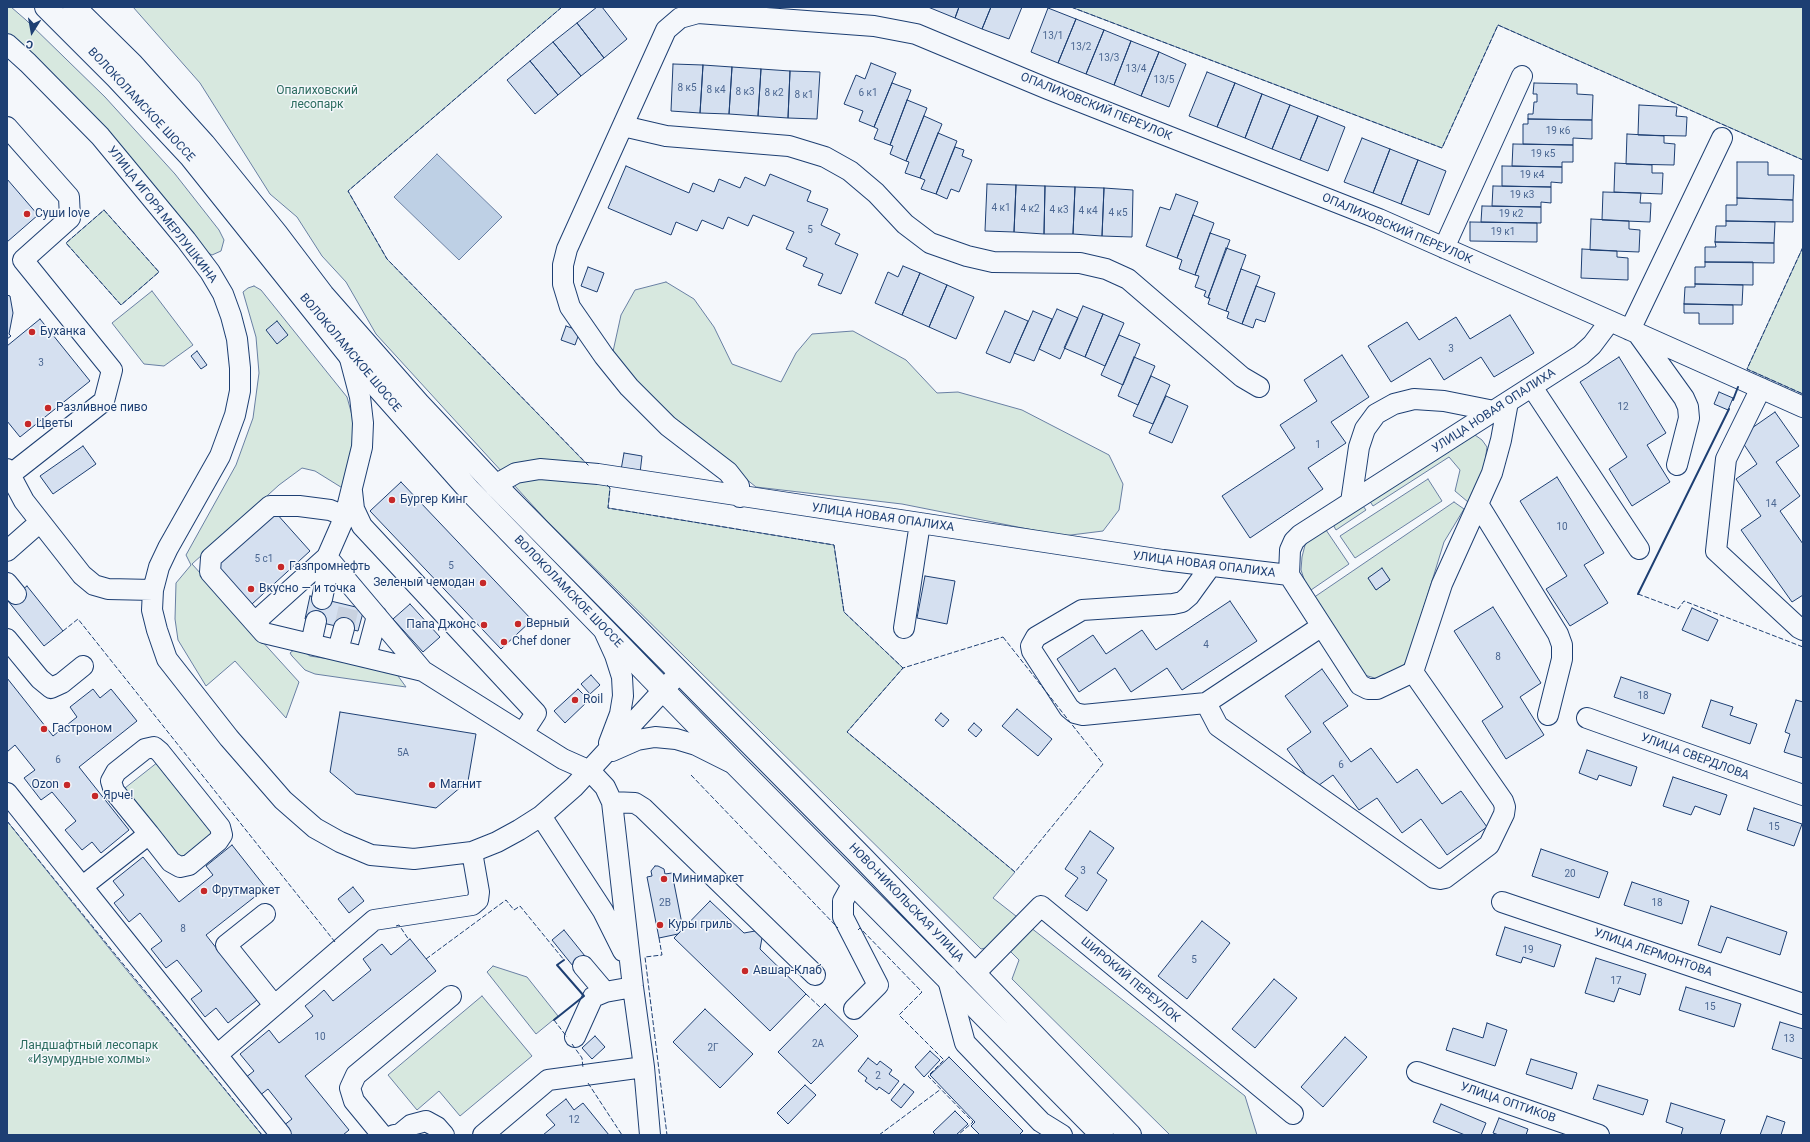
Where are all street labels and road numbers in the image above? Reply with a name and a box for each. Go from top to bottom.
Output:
street label: ВОЛОКОЛАМСКОЕ ШОССЕ [85,45,197,165]
street label: ОПАЛИХОВСКИЙ ПЕРЕУЛОК [1018,70,1174,144]
street label: УЛИЦА ИГОРЯ МЕРЛУШКИНА [104,144,220,286]
street label: ОПАЛИХОВСКИЙ ПЕРЕУЛОК [1320,191,1474,267]
street label: ВОЛОКОЛАМСКОЕ ШОССЕ [296,291,404,415]
street label: УЛИЦА НОВАЯ ОПАЛИХА [1430,366,1558,456]
street label: УЛИЦА НОВАЯ ОПАЛИХА [811,501,955,535]
street label: ВОЛОКОЛАМСКОЕ ШОССЕ [511,533,625,651]
street label: УЛИЦА НОВАЯ ОПАЛИХА [1132,549,1276,581]
street label: УЛИЦА СВЕРДЛОВА [1639,731,1751,783]
street label: НОВО-НИКОЛЬСКАЯ УЛИЦА [845,841,967,965]
street label: УЛИЦА ЛЕРМОНТОВА [1592,926,1714,980]
street label: ШИРОКИЙ ПЕРЕУЛОК [1078,934,1182,1026]
street label: УЛИЦА ОПТИКОВ [1458,1080,1558,1126]

